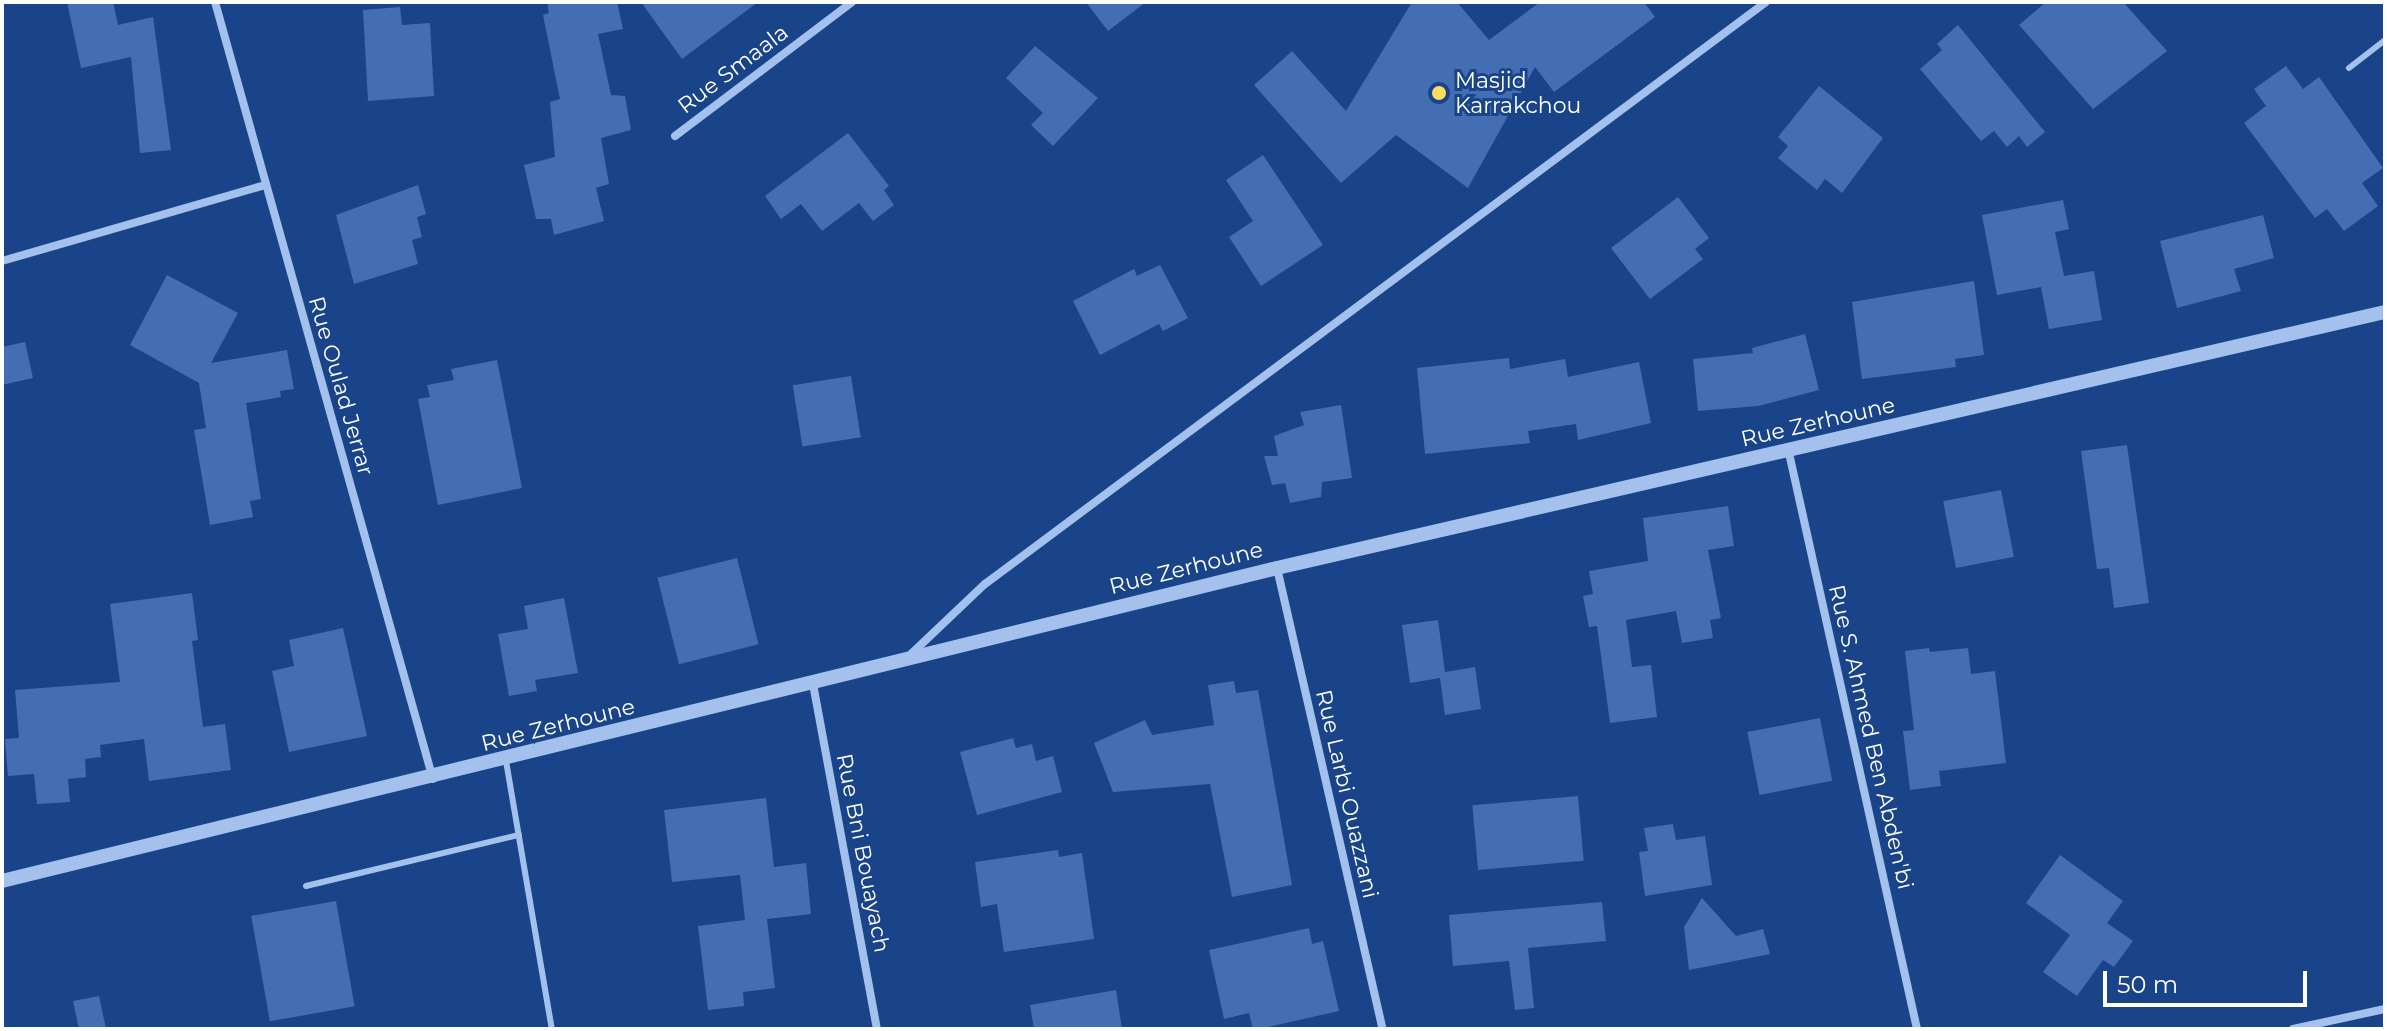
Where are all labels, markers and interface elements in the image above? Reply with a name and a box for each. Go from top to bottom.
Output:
street label: Rue Smaala [673,19,793,119]
place label: Masjid Karrakchou [1455,67,1581,118]
marker: Masjid Karrakchou [1430,84,1448,102]
street label: Rue Oulad Jerrar [303,293,379,479]
street label: Rue Zerhoune [1738,391,1898,453]
street label: Rue Zerhoune [1106,536,1266,600]
street label: Rue S. Ahmed Ben Abden'bi [1823,582,1919,892]
street label: Rue Larbi Ouazzani [1310,687,1384,901]
street label: Rue Zerhoune [478,693,638,757]
street label: Rue Bni Bouayach [831,751,895,955]
scale bar [2107,955,2311,1005]
text: 50 m [2117,970,2178,999]

